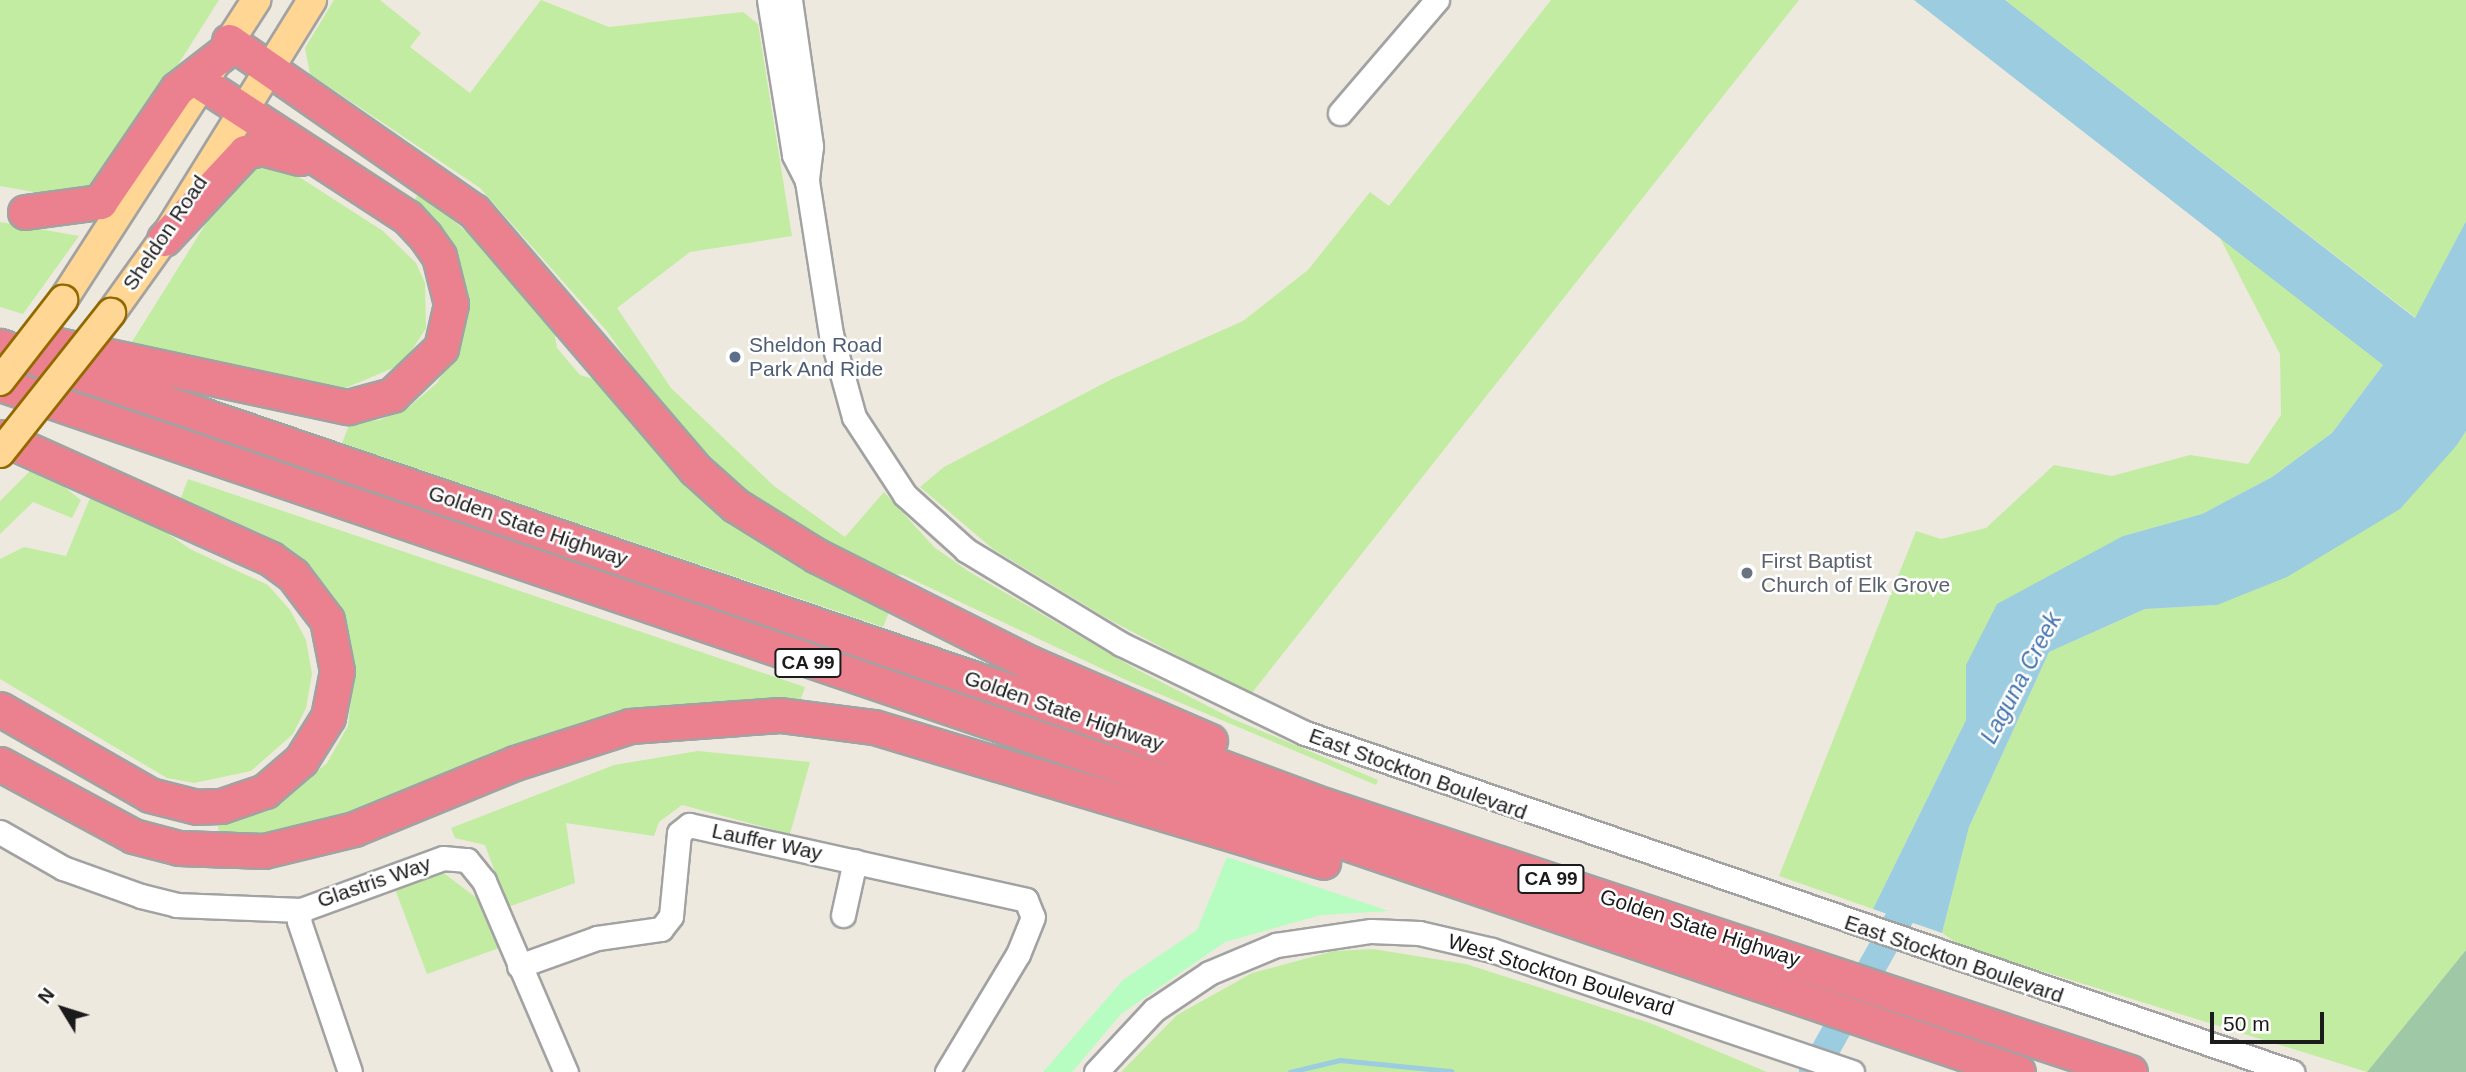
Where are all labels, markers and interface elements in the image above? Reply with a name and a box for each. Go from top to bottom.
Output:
street label: Sheldon Road [117,171,213,295]
place label: Sheldon Road Park And Ride [749,332,884,382]
marker: Sheldon Road Park And Ride [727,349,743,365]
street label: Golden State Highway [425,480,631,572]
place label: First Baptist Church of Elk Grove [1761,548,1950,598]
marker: First Baptist Church of Elk Grove [1739,565,1755,581]
water label: Laguna Creek [1975,608,2067,748]
road number: CA 99 [773,648,843,678]
street label: Golden State Highway [961,665,1167,757]
street label: East Stockton Boulevard [1306,723,1530,825]
street label: Lauffer Way [710,818,824,866]
street label: Glastris Way [314,851,434,913]
road number: CA 99 [1516,864,1586,894]
street label: Golden State Highway [1597,884,1803,972]
street label: East Stockton Boulevard [1841,910,2067,1008]
street label: West Stockton Boulevard [1445,929,1677,1021]
north arrow [28,974,98,1044]
text: N [34,984,59,1008]
scale bar [2214,998,2328,1042]
text: 50 m [2223,1012,2270,1035]

